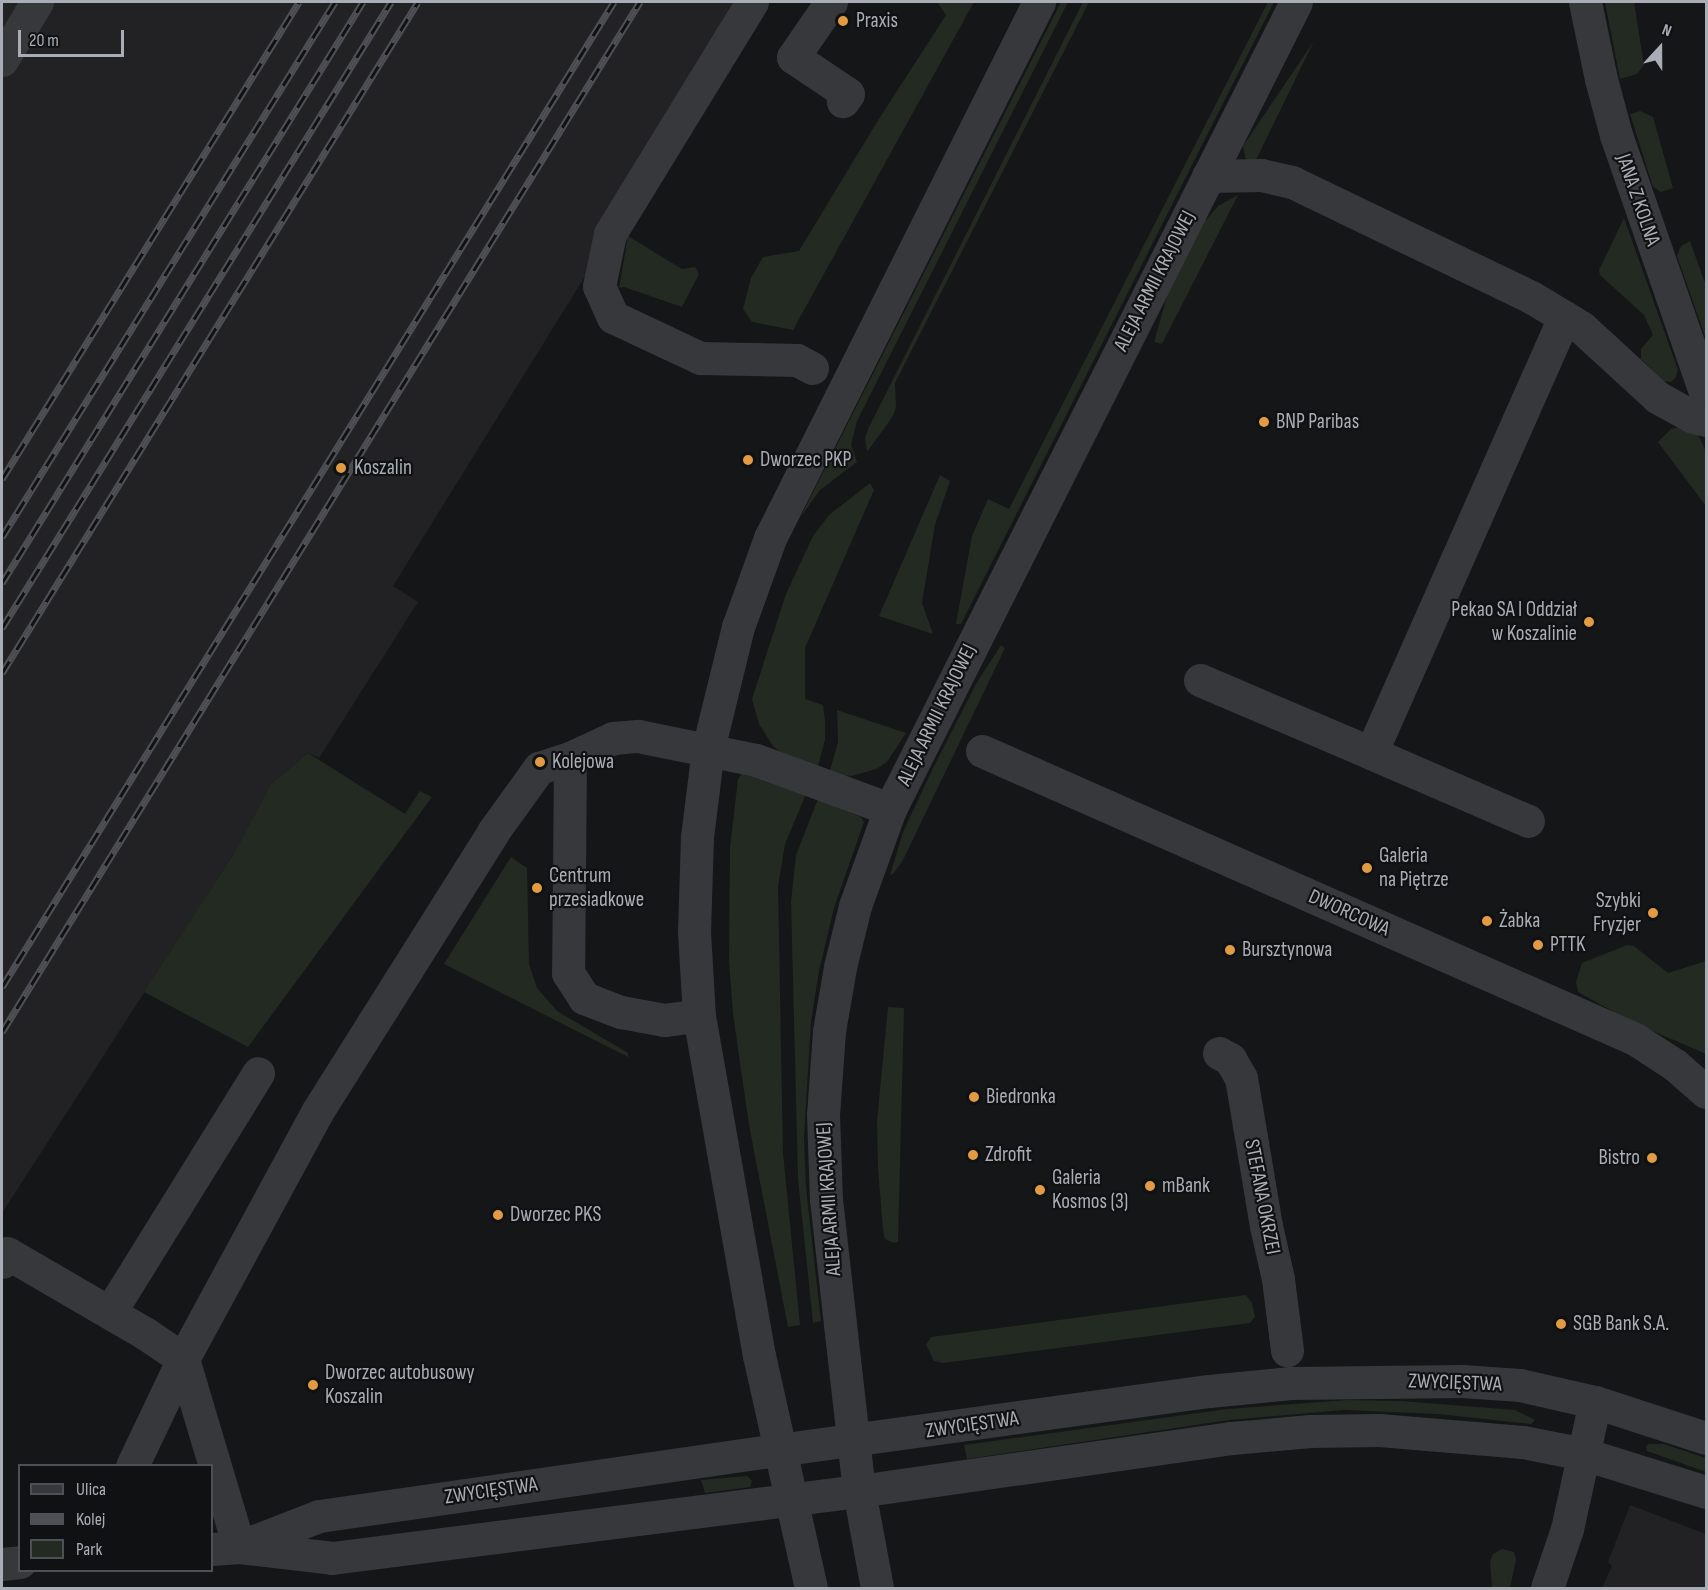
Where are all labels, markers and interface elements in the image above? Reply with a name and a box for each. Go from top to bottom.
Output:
place label: Praxis [856,8,898,34]
marker: Praxis [834,12,852,30]
scale bar [21,18,128,56]
north arrow [1630,18,1690,78]
text: N [1659,20,1674,41]
text: 20 m [29,30,59,51]
street label: JANA Z KOLNA [1611,151,1665,249]
street label: ALEJA ARMII KRAJOWEJ [1109,207,1201,355]
place label: BNP Paribas [1276,409,1359,435]
marker: BNP Paribas [1257,415,1271,429]
place label: Dworzec PKP [760,447,851,473]
marker: Dworzec PKP [741,453,755,467]
place label: Koszalin [354,455,412,481]
marker: Koszalin [332,459,350,477]
place label: Pekao SA I Oddział w Koszalinie [1451,597,1577,647]
marker: Pekao SA I Oddział w Koszalinie [1582,615,1596,629]
street label: ALEJA ARMII KRAJOWEJ [892,640,982,790]
place label: Kolejowa [552,749,614,775]
marker: Kolejowa [533,755,547,769]
place label: Galeria na Piętrze [1379,843,1449,893]
marker: Galeria na Piętrze [1360,861,1374,875]
place label: Centrum przesiadkowe [549,863,644,913]
marker: Centrum przesiadkowe [530,881,544,895]
street label: DWORCOWA [1305,884,1393,942]
place label: Szybki Fryzjer [1593,888,1641,938]
marker: Szybki Fryzjer [1646,906,1660,920]
place label: Żabka [1499,908,1540,934]
marker: Żabka [1480,914,1494,928]
place label: PTTK [1550,932,1586,958]
place label: Bursztynowa [1242,937,1332,963]
marker: PTTK [1531,938,1545,952]
marker: Bursztynowa [1223,943,1237,957]
place label: Biedronka [986,1084,1056,1110]
marker: Biedronka [967,1090,981,1104]
street label: ALEJA ARMII KRAJOWEJ [811,1121,847,1277]
street label: STEFANA OKRZEI [1238,1137,1286,1257]
place label: Zdrofit [985,1142,1032,1168]
place label: Bistro [1598,1145,1640,1171]
marker: Zdrofit [966,1148,980,1162]
marker: Bistro [1645,1151,1659,1165]
place label: Galeria Kosmos (3) [1052,1165,1128,1215]
place label: mBank [1162,1173,1210,1199]
marker: mBank [1143,1179,1157,1193]
marker: Galeria Kosmos (3) [1033,1183,1047,1197]
place label: Dworzec PKS [510,1202,602,1228]
marker: Dworzec PKS [491,1208,505,1222]
place label: SGB Bank S.A. [1573,1311,1669,1337]
marker: SGB Bank S.A. [1554,1317,1568,1331]
place label: Dworzec autobusowy Koszalin [325,1360,475,1410]
street label: ZWYCIĘSTWA [1408,1369,1502,1397]
marker: Dworzec autobusowy Koszalin [306,1378,320,1392]
street label: ZWYCIĘSTWA [924,1406,1020,1444]
legend [18,1464,213,1572]
street label: ZWYCIĘSTWA [443,1472,539,1510]
text: Ulica [76,1479,106,1500]
text: Kolej [76,1509,105,1530]
text: Park [76,1539,102,1560]

